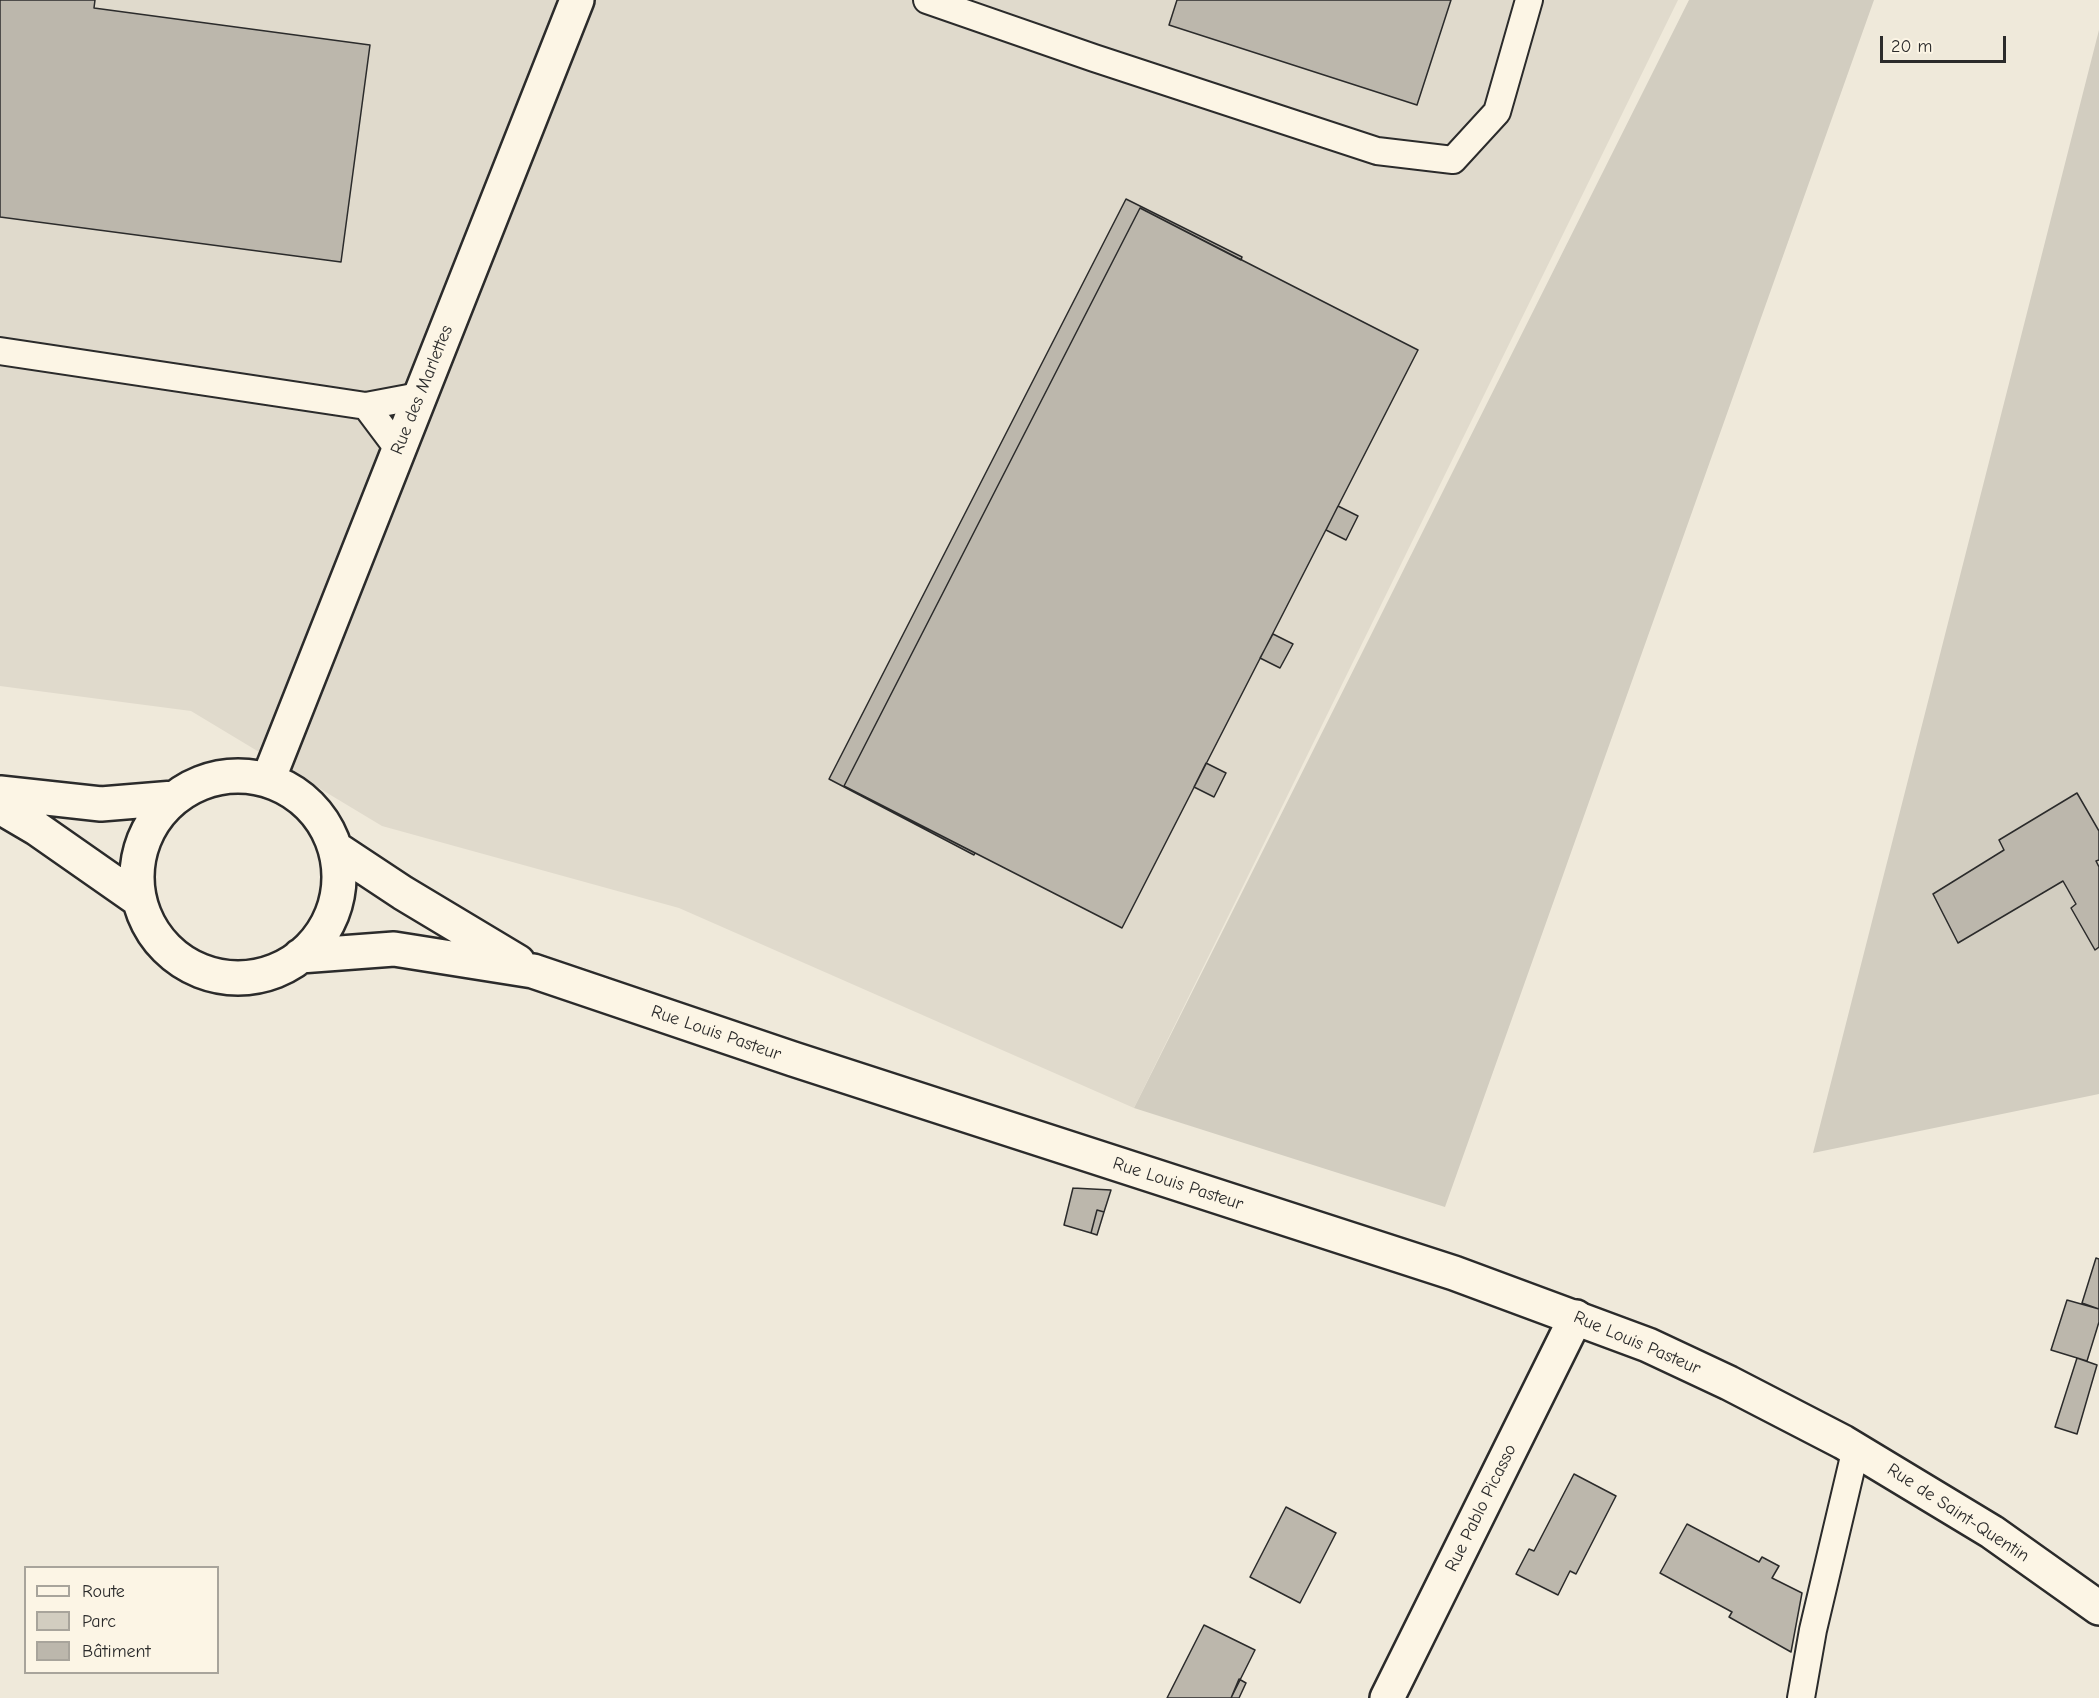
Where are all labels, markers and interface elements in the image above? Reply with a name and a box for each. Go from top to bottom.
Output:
scale bar [1883,24,2009,62]
text: 20 m [1891,36,1932,57]
street label: Rue des Marlettes [386,322,458,458]
street label: Rue Louis Pasteur [648,1001,784,1065]
street label: Rue Louis Pasteur [1110,1153,1246,1215]
street label: Rue Louis Pasteur [1570,1306,1704,1380]
street label: Rue Pablo Picasso [1441,1441,1521,1575]
street label: Rue de Saint-Quentin [1883,1459,2033,1567]
legend [24,1566,219,1674]
text: Route [82,1581,125,1602]
text: Parc [82,1611,116,1632]
text: Bâtiment [82,1641,151,1662]

